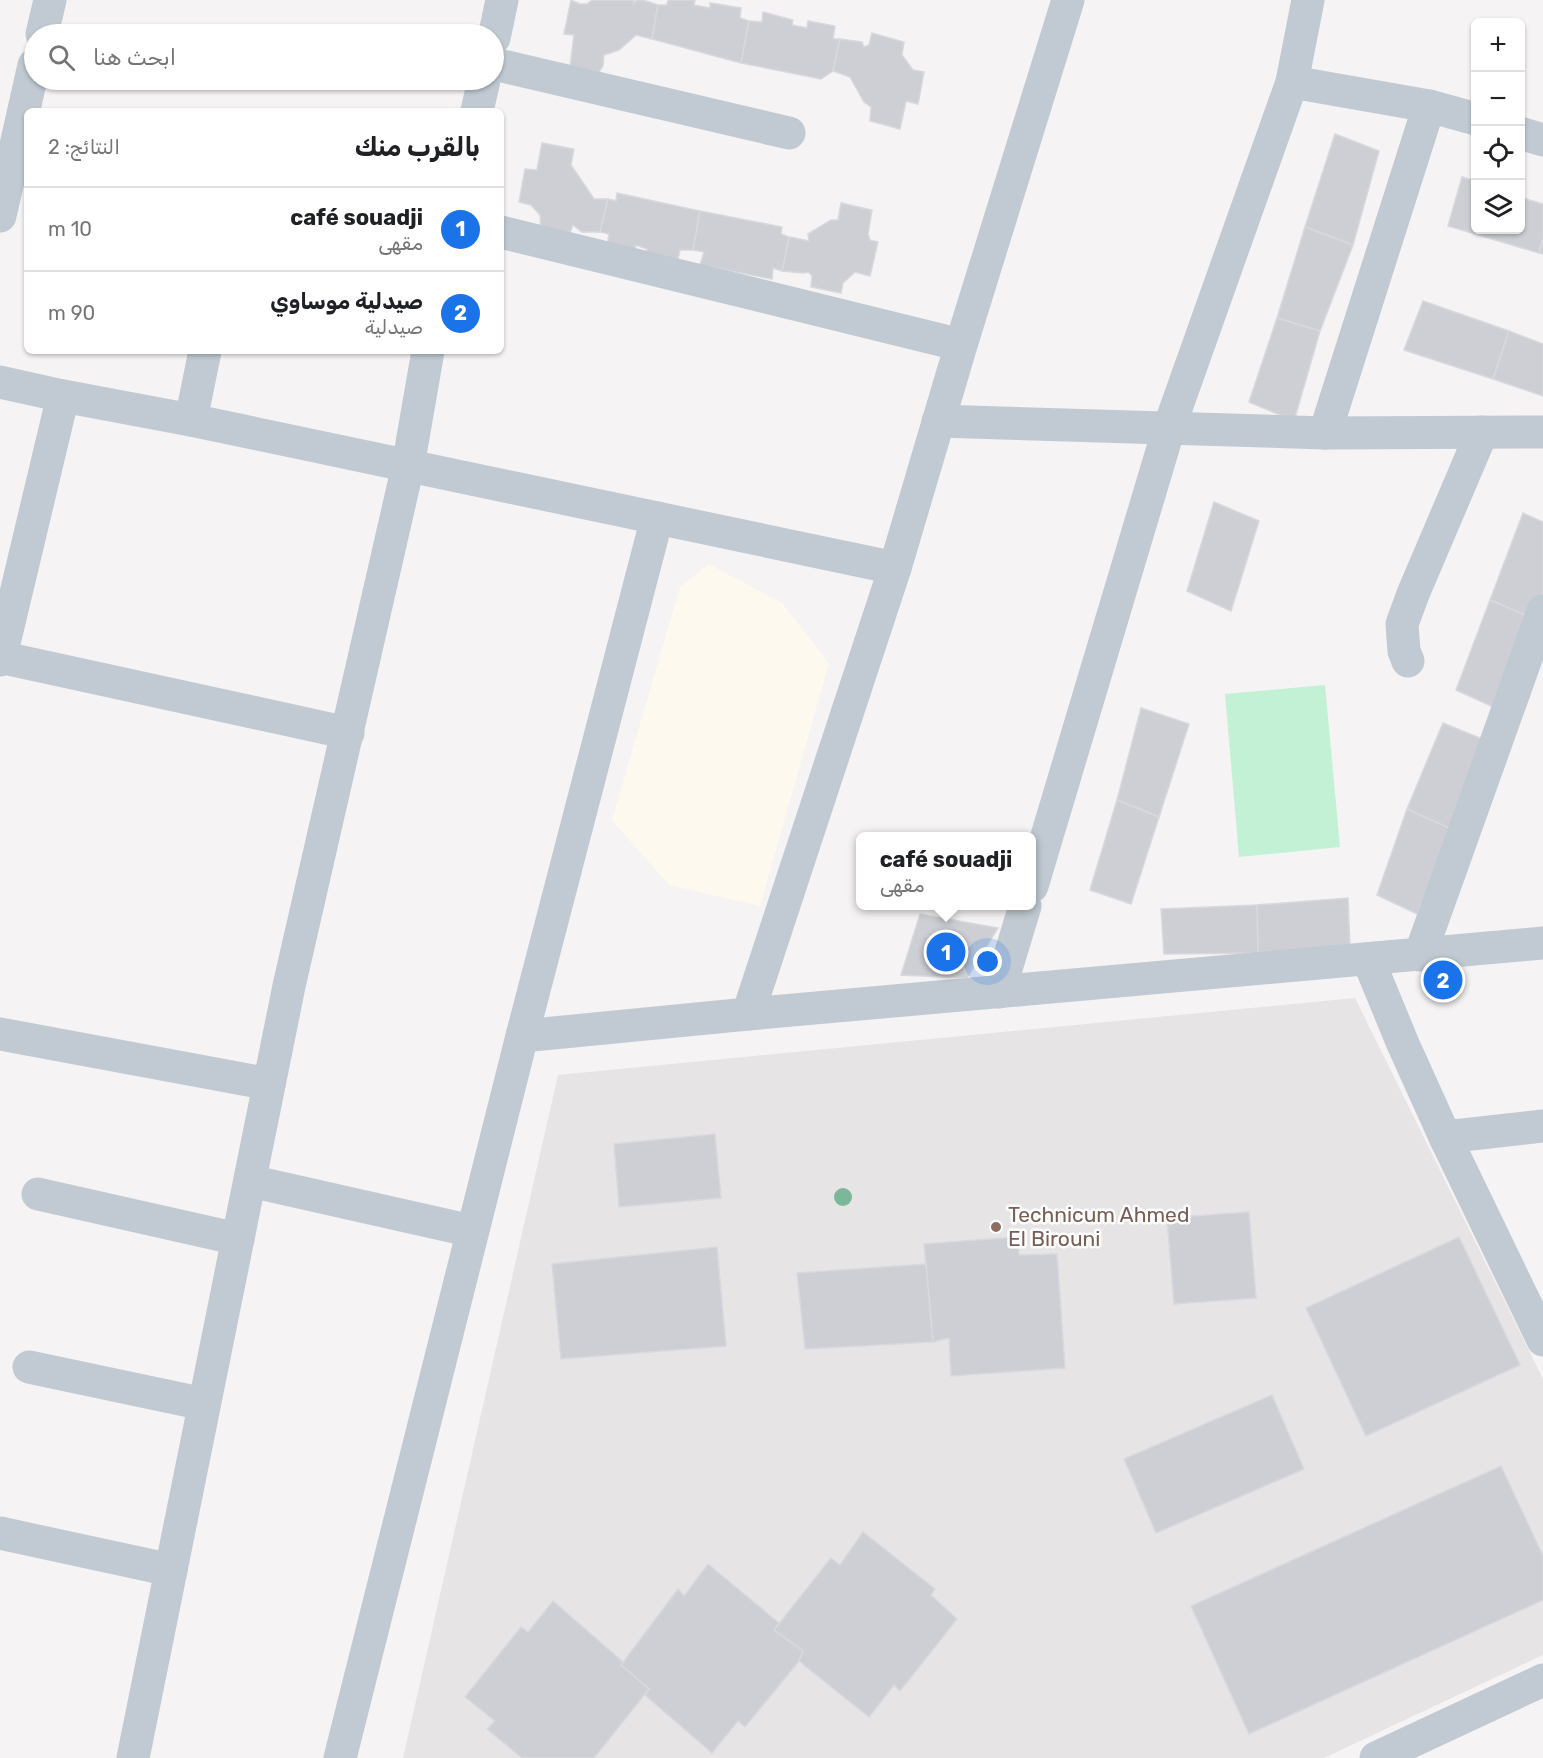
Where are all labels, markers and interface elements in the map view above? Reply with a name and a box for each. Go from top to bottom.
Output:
map controls [1471,18,1525,234]
button: + [1471,18,1525,72]
search box [24,24,504,90]
icon: search [45,41,78,74]
text: ابحث هنا [93,44,176,71]
button: − [1471,72,1525,126]
button: locate [1471,126,1525,180]
text: بالقرب منك [355,132,480,163]
text: النتائج: 2 [48,135,120,159]
button: layers [1471,180,1525,234]
text: café souadji [290,204,423,231]
text: 10 m [48,217,92,241]
text: 1 [456,217,465,241]
text: مقهى [378,231,423,255]
text: صيدلية موساوي [270,288,423,315]
text: 90 m [48,301,95,325]
text: 2 [454,301,467,325]
text: صيدلية [365,315,423,339]
popup [856,832,1036,910]
text: café souadji [880,846,1012,873]
text: مقهى [880,873,924,897]
pin: 1 [926,930,966,974]
your location [973,947,1002,976]
pin: 2 [1424,958,1462,1002]
place label: Technicum Ahmed El Birouni [1008,1202,1189,1251]
marker: Technicum Ahmed El Birouni [989,1220,1003,1234]

